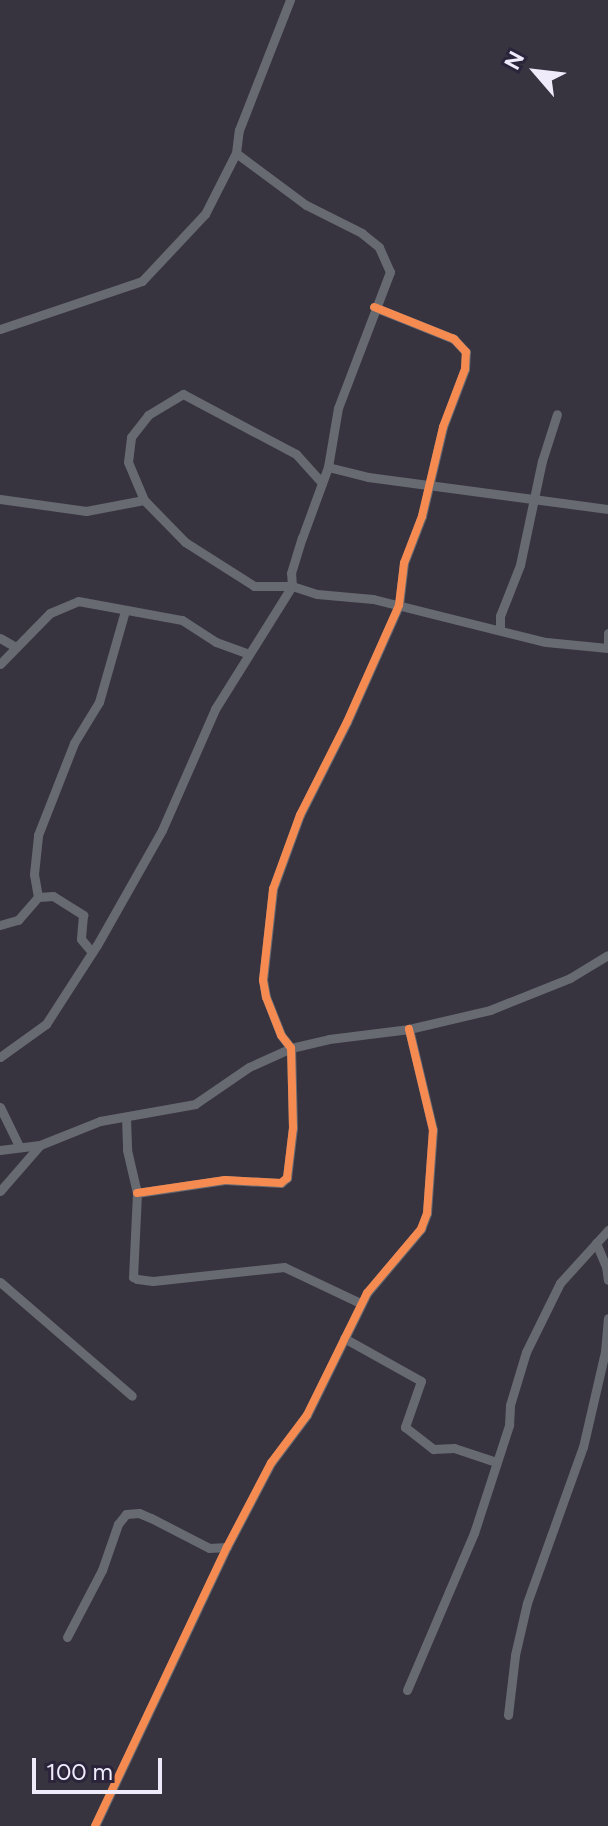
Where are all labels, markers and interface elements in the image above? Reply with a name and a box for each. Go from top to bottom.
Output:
north arrow [496,32,576,112]
text: N [498,47,530,74]
scale bar [36,1742,166,1792]
text: 100 m [46,1757,113,1786]

